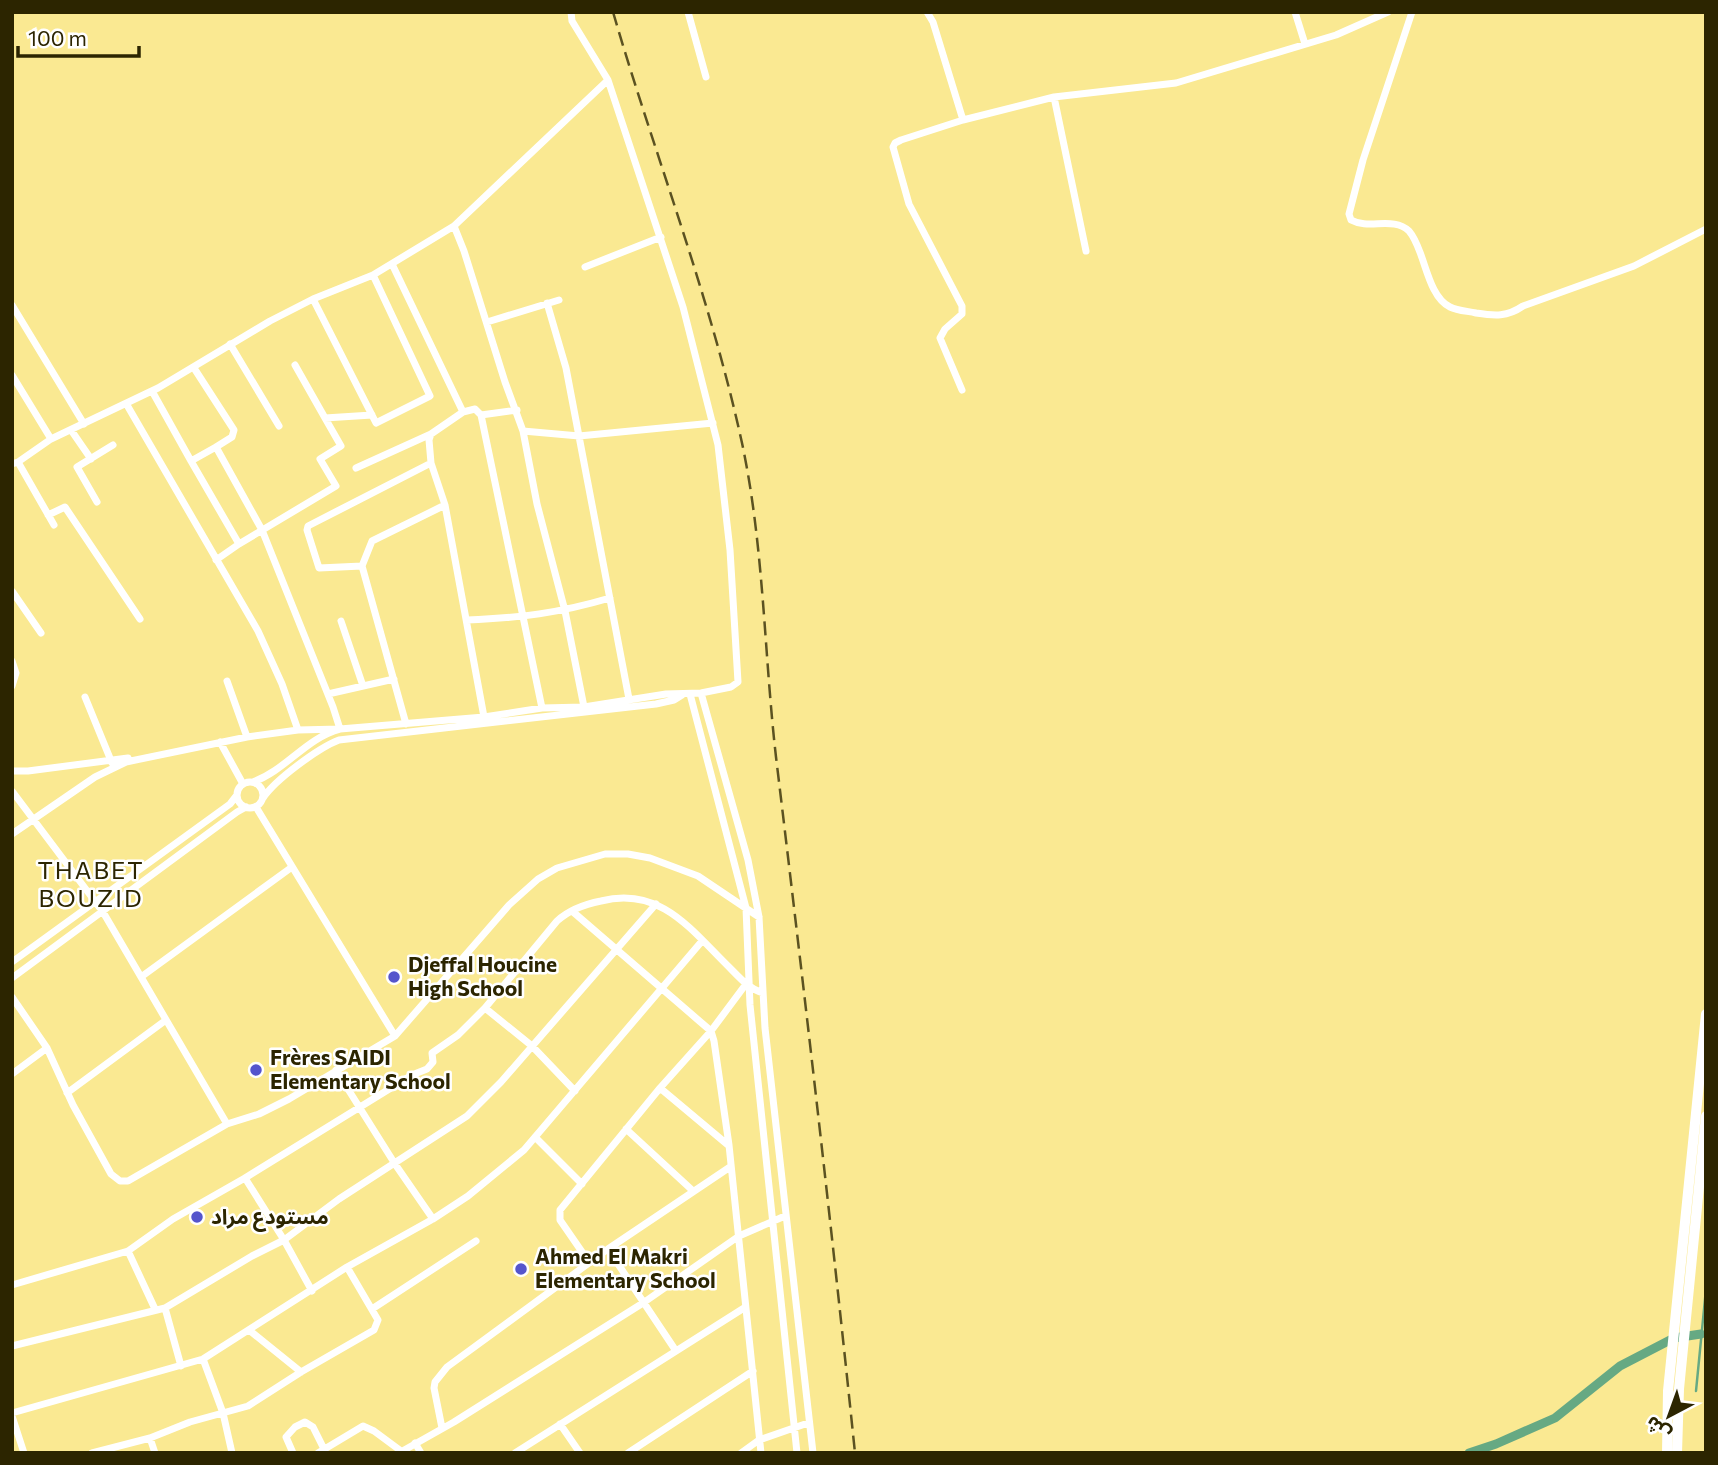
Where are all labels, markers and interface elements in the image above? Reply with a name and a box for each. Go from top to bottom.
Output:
scale bar [18,14,138,58]
text: 100 m [28,25,87,50]
district label: THABET BOUZID [37,855,145,912]
place label: Djeffal Houcine High School [408,951,557,1000]
marker: Djeffal Houcine High School [386,969,402,985]
place label: Frères SAIDI Elementary School [270,1044,451,1093]
marker: Frères SAIDI Elementary School [248,1062,264,1078]
place label: مستودع مراد [211,1203,329,1232]
marker: مستودع مراد [189,1209,205,1225]
place label: Ahmed El Makri Elementary School [535,1243,716,1292]
marker: Ahmed El Makri Elementary School [513,1261,529,1277]
north arrow [1634,1381,1704,1451]
text: ش [1640,1412,1675,1446]

